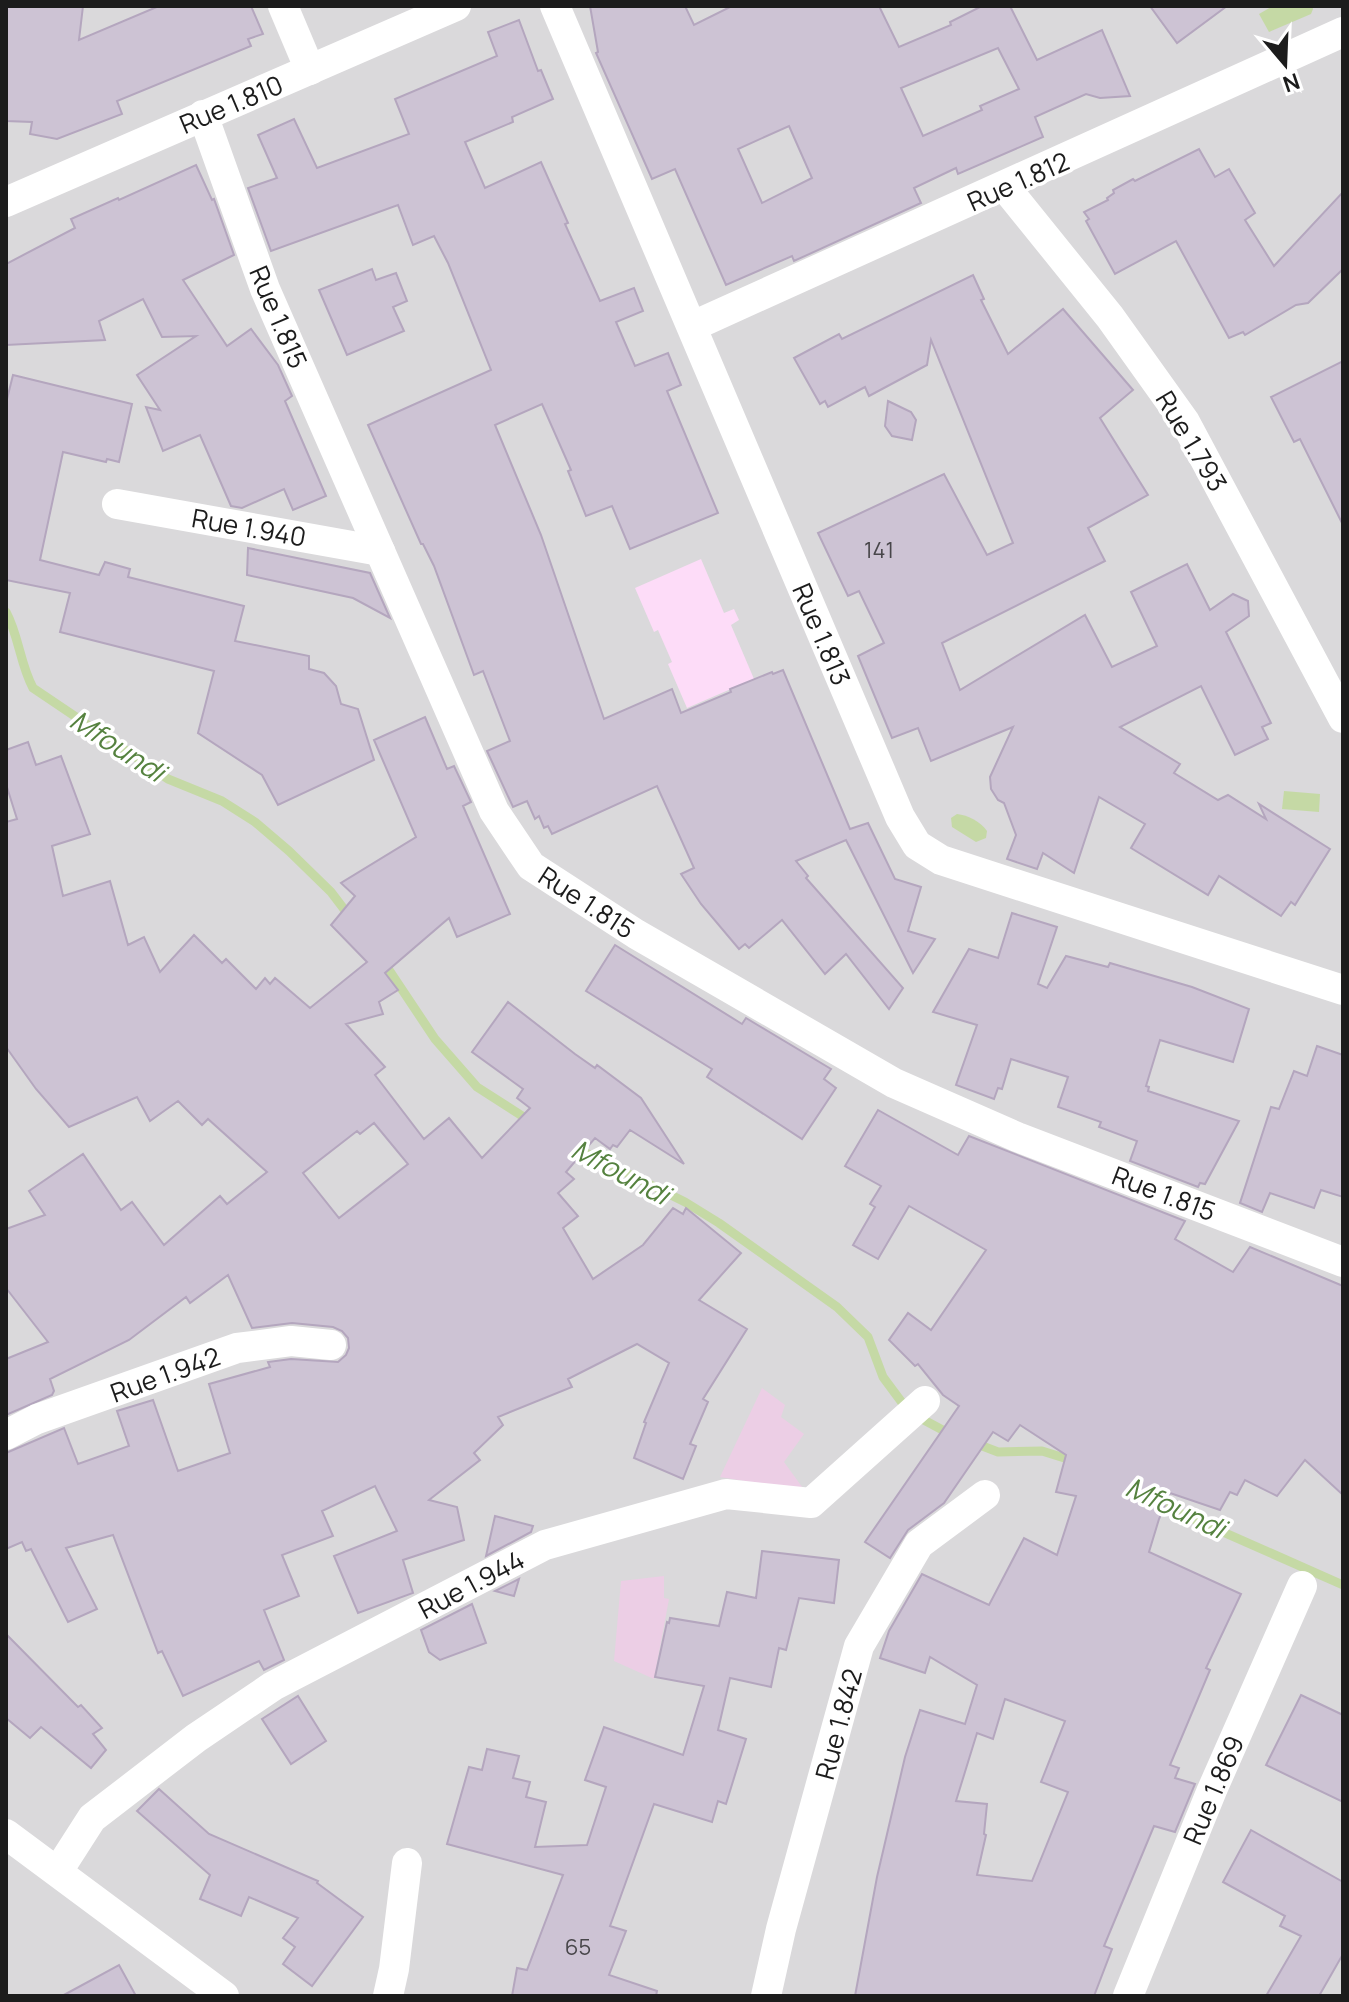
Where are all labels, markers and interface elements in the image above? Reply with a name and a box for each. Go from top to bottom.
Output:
north arrow [1245,24,1325,104]
street label: Rue 1.810 [174,66,288,142]
text: N [1279,66,1304,100]
street label: Rue 1.812 [961,143,1075,219]
street label: Rue 1.815 [241,260,317,374]
street label: Rue 1.793 [1148,384,1236,498]
street label: Rue 1.940 [189,499,309,555]
house number: 141 [864,535,894,565]
street label: Rue 1.813 [784,577,860,691]
water label: Mfoundi [63,700,176,792]
street label: Rue 1.815 [532,857,642,947]
water label: Mfoundi [565,1129,680,1214]
street label: Rue 1.815 [1107,1157,1221,1229]
street label: Rue 1.942 [105,1338,225,1410]
water label: Mfoundi [1120,1467,1235,1548]
street label: Rue 1.944 [412,1541,530,1627]
street label: Rue 1.842 [806,1665,870,1783]
street label: Rue 1.869 [1174,1730,1252,1850]
house number: 65 [565,1932,591,1962]

